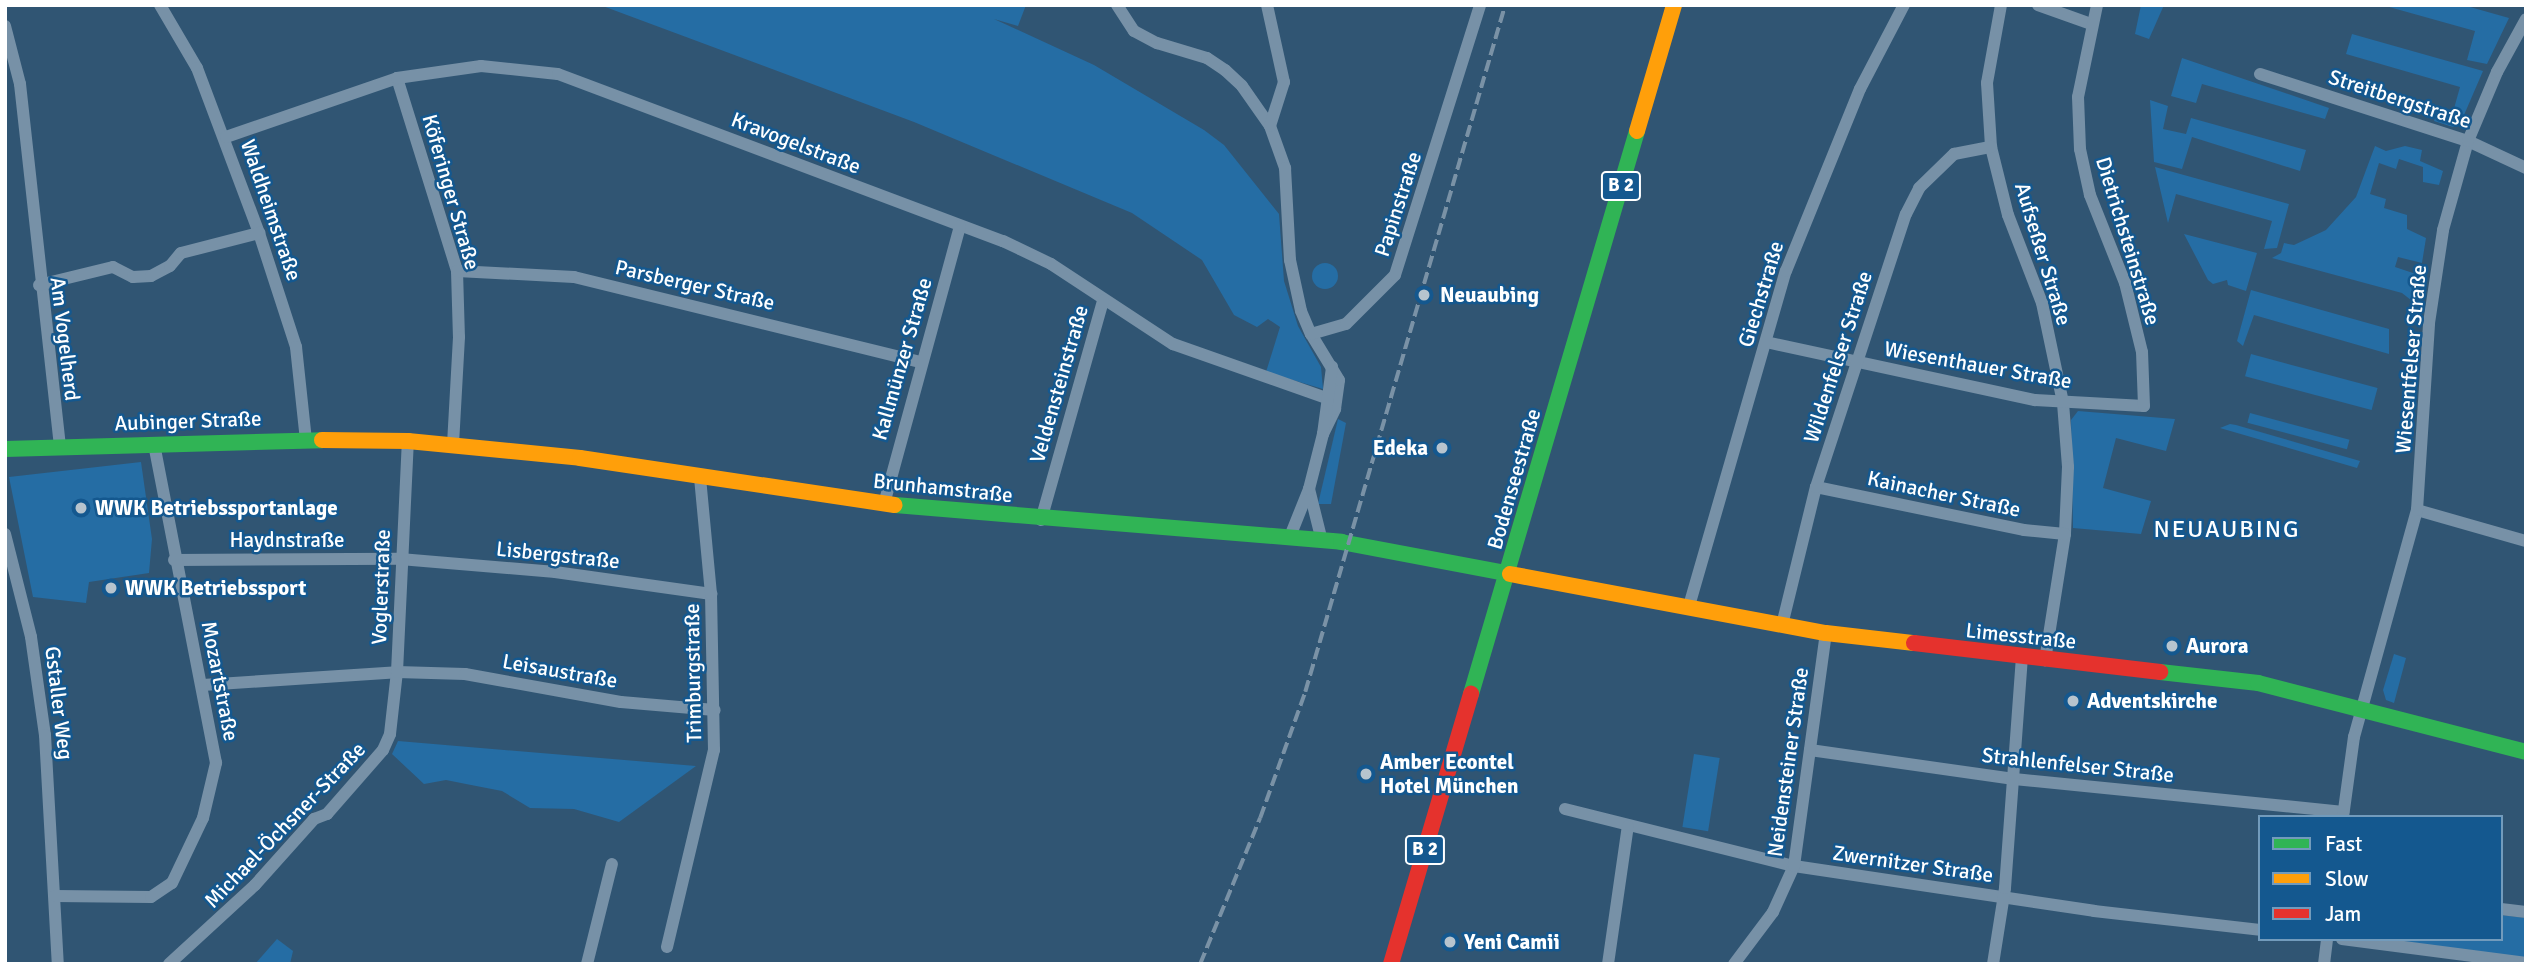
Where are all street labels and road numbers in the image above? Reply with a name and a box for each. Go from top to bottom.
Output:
street label: Streitbergstraße [2326,64,2474,134]
street label: Kravogelstraße [728,107,864,179]
street label: Köferinger Straße [417,111,485,273]
street label: Waldheimstraße [235,136,307,284]
street label: Papinstraße [1369,148,1427,260]
street label: Dietrichsteinstraße [2090,154,2166,328]
road number: B 2 [1600,170,1642,202]
street label: Aufseßer Straße [2009,180,2077,328]
street label: Giechstraße [1733,238,1789,350]
street label: Parsberger Straße [613,254,777,316]
street label: Wiesentfelser Straße [2390,264,2432,454]
street label: Wildenfelser Straße [1798,268,1878,446]
street label: Kallmünzer Straße [867,275,937,443]
street label: Am Vogelherd [45,276,85,402]
street label: Veldensteinstraße [1024,302,1094,466]
street label: Wiesenthauer Straße [1882,336,2074,394]
street label: Aubinger Straße [114,406,262,436]
street label: Bodenseestraße [1482,406,1546,552]
street label: Kainacher Straße [1865,465,2023,523]
street label: Brunhamstraße [872,468,1014,508]
street label: Haydnstraße [229,527,345,553]
street label: Voglerstraße [366,529,396,645]
street label: Lisbergstraße [495,536,621,574]
street label: Trimburgstraße [679,603,707,743]
street label: Limesstraße [1964,618,2078,654]
street label: Mozartstraße [196,619,244,743]
street label: Gstaller Weg [40,645,78,761]
street label: Leisaustraße [501,648,619,694]
street label: Neidensteiner Straße [1762,666,1814,858]
street label: Michael-Öchsner-Straße [199,737,371,913]
street label: Strahlenfelser Straße [1981,742,2175,788]
road number: B 2 [1404,834,1446,866]
street label: Zwernitzer Straße [1831,840,1995,888]

